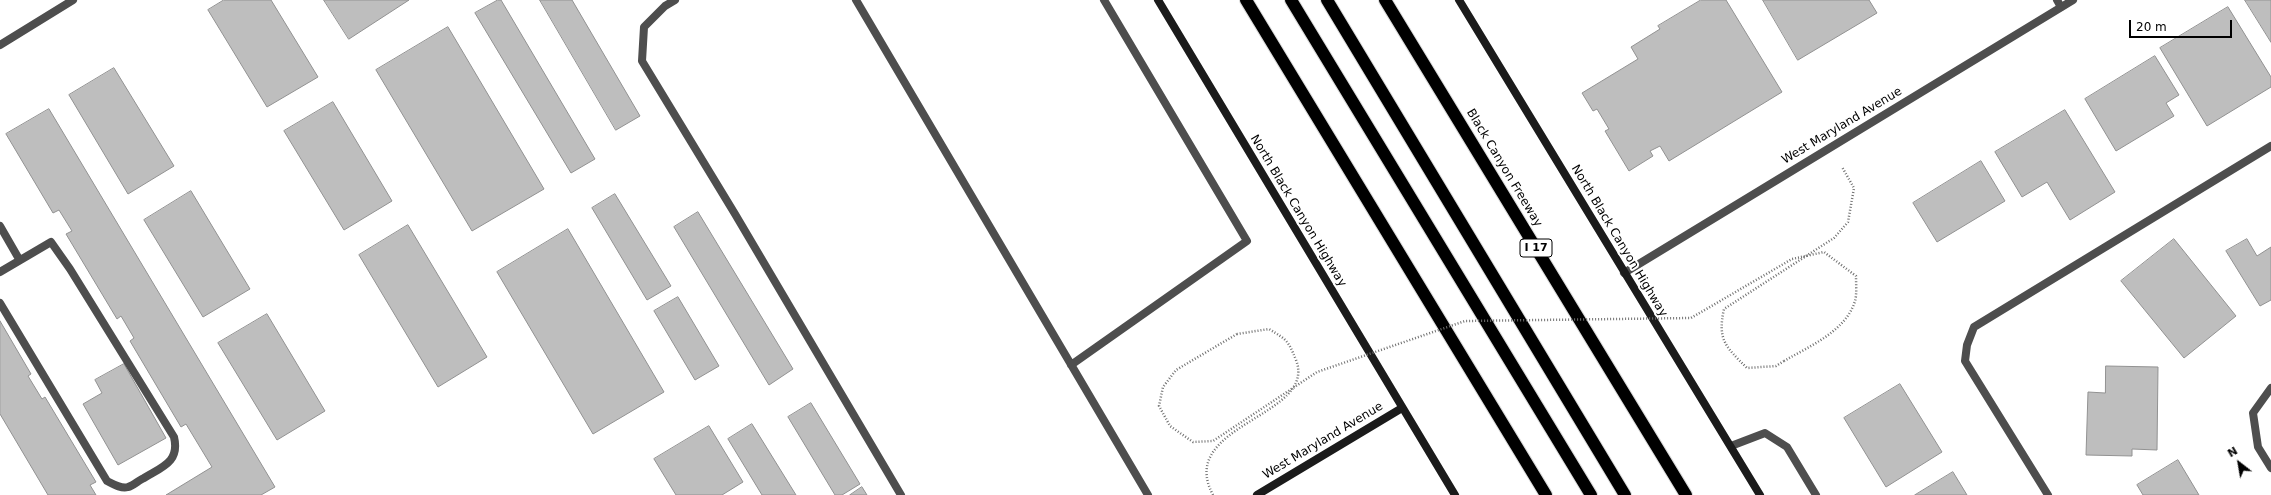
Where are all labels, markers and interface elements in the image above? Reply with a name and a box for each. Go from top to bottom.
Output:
scale bar [2131,12,2234,38]
text: 20 m [2136,20,2167,34]
street label: West Maryland Avenue [1779,84,1905,168]
street label: Black Canyon Freeway [1463,106,1545,230]
street label: North Black Canyon Highway [1247,132,1349,290]
street label: North Black Canyon Highway [1568,162,1670,320]
road number: I 17 [1520,239,1552,257]
street label: West Maryland Avenue [1260,399,1386,483]
north arrow [2219,443,2259,483]
text: N [2225,444,2240,460]

